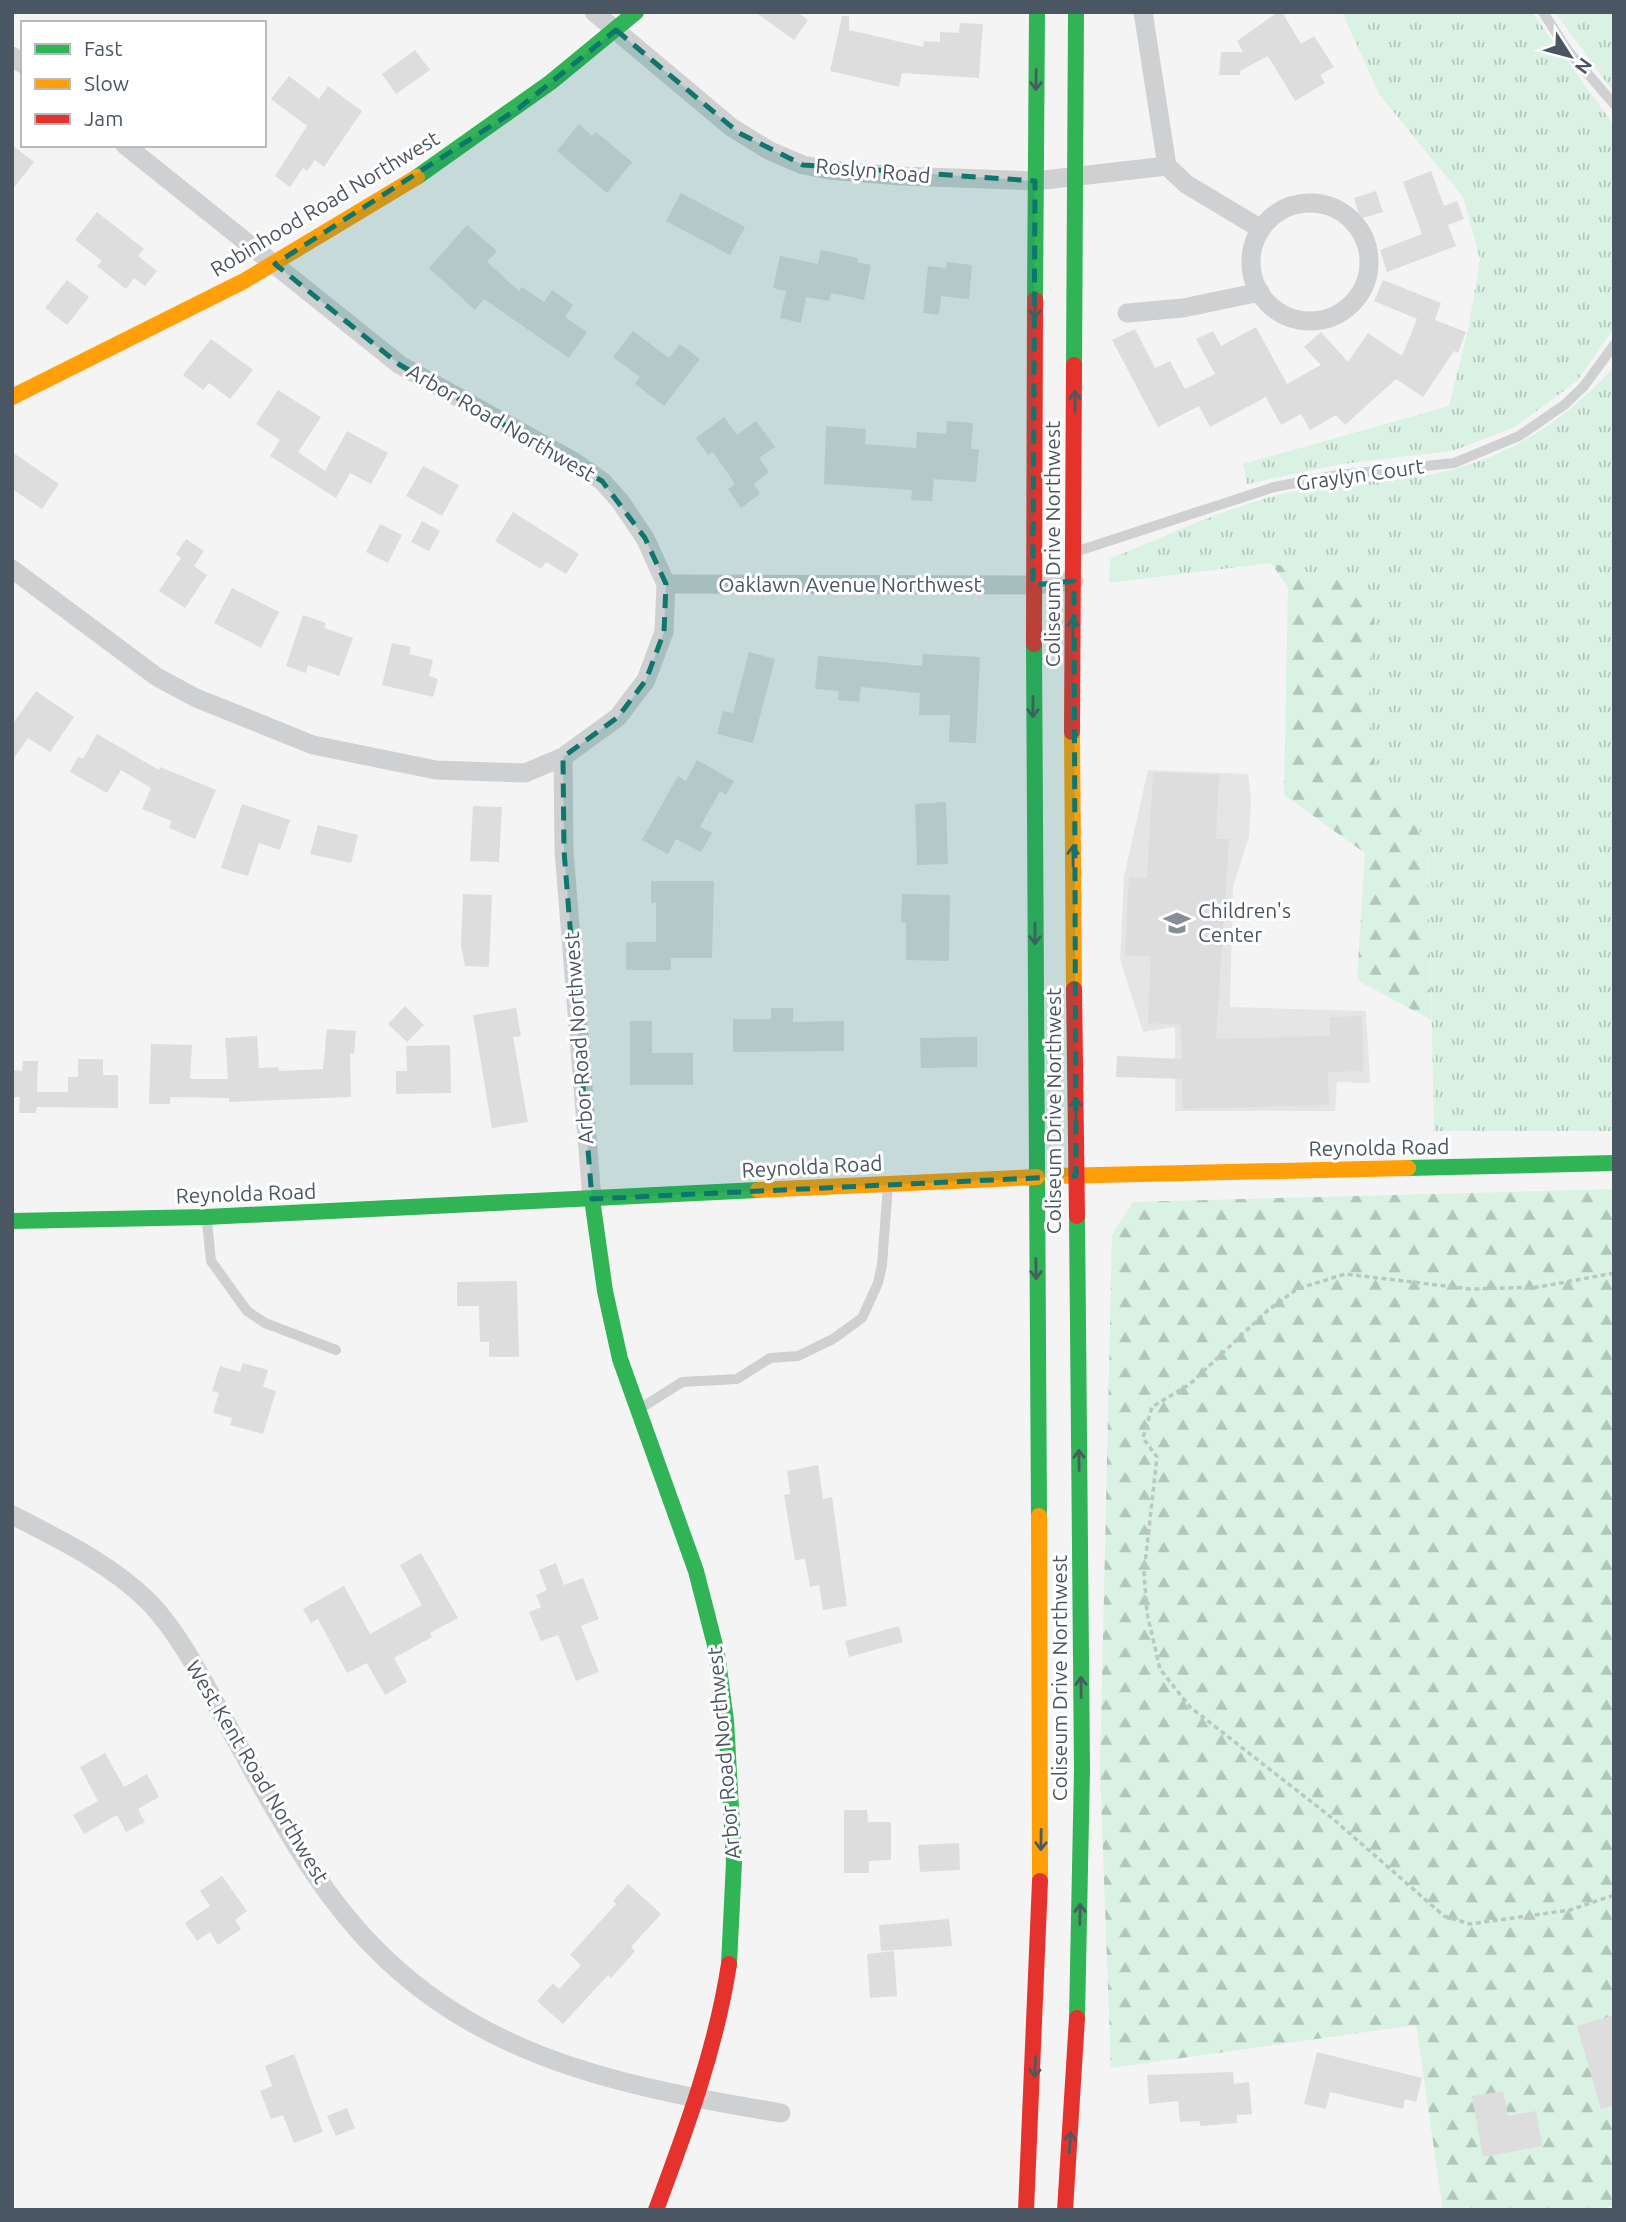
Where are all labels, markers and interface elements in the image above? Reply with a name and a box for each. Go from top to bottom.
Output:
legend [21,21,266,147]
north arrow [1535,21,1605,91]
text: Fast [84,36,122,60]
text: N [1571,54,1597,78]
one-way arrow [1029,69,1043,92]
text: Slow [84,71,129,95]
text: Jam [84,106,123,130]
street label: Robinhood Road Northwest [206,125,443,281]
street label: Roslyn Road [815,153,932,187]
one-way arrow [1028,296,1042,319]
street label: Arbor Road Northwest [403,359,600,486]
one-way arrow [1068,390,1082,413]
street label: Coliseum Drive Northwest [1040,421,1064,667]
street label: Graylyn Court [1295,453,1425,495]
street label: Oaklawn Avenue Northwest [718,572,982,596]
one-way arrow [1066,617,1080,640]
one-way arrow [1026,695,1040,718]
one-way arrow [1067,845,1080,868]
place label: Children's Center [1198,898,1291,946]
school or university icon: Children's Center [1162,908,1192,938]
one-way arrow [1028,923,1041,946]
street label: Arbor Road Northwest [559,931,597,1145]
street label: Coliseum Drive Northwest [1041,988,1065,1234]
one-way arrow [1069,1097,1083,1120]
street label: Reynolda Road [1308,1134,1450,1160]
street label: Reynolda Road [741,1150,883,1182]
street label: Reynolda Road [175,1179,317,1207]
one-way arrow [1029,1258,1043,1281]
one-way arrow [1072,1448,1086,1471]
street label: Coliseum Drive Northwest [1047,1555,1071,1801]
street label: Arbor Road Northwest [702,1646,744,1860]
street label: West Kent Road Northwest [182,1656,334,1887]
one-way arrow [1075,1676,1088,1699]
one-way arrow [1034,1828,1048,1851]
one-way arrow [1073,1903,1086,1926]
one-way arrow [1029,2055,1042,2078]
one-way arrow [1064,2131,1077,2153]

